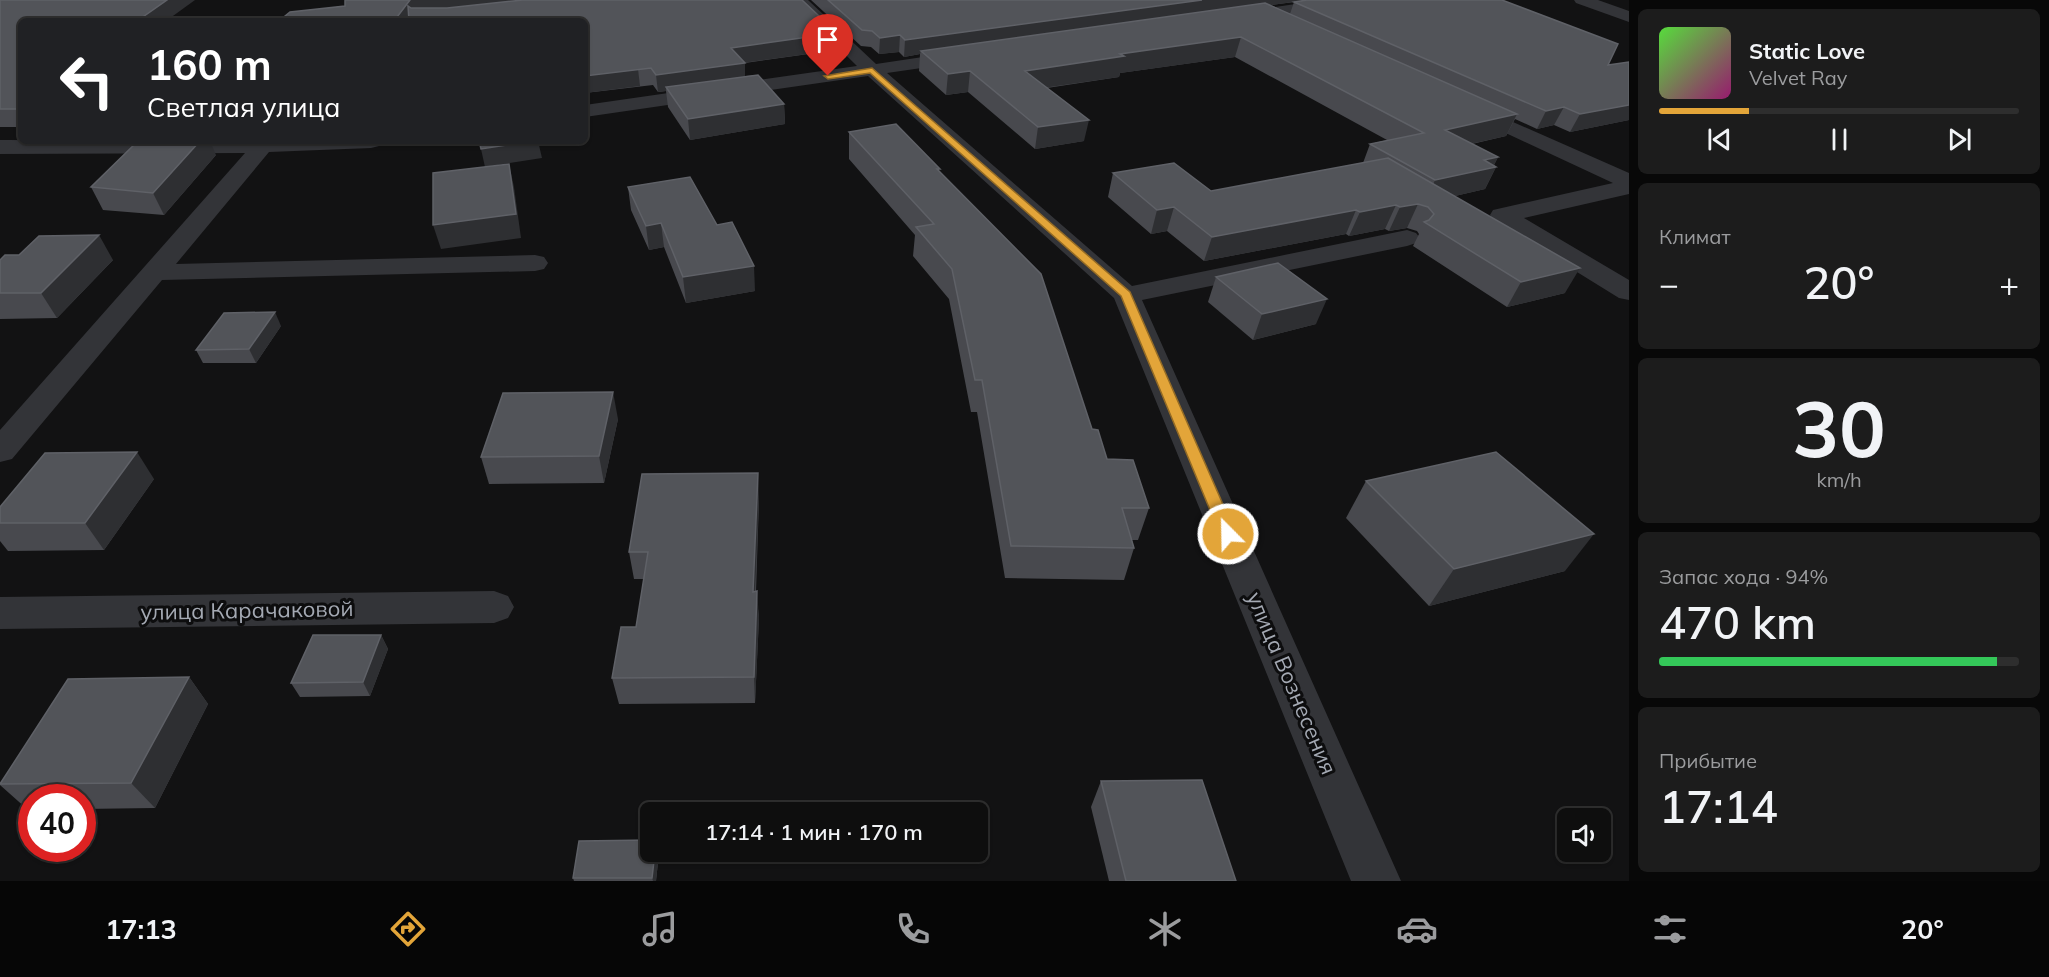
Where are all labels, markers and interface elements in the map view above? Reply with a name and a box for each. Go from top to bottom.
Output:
pin [802,14,853,76]
icon: arrive [811,23,844,56]
text: Static Love [1749,37,1865,65]
text: 160 m [147,38,272,91]
icon: left [48,42,126,120]
text: Velvet Ray [1749,65,1847,90]
text: Светлая улица [147,90,341,124]
icon: previous [1703,123,1736,156]
icon: pause [1823,123,1856,156]
icon: next [1943,123,1976,156]
text: Климат [1659,224,1731,249]
text: 20° [1804,254,1874,310]
text: − [1659,263,1679,304]
text: + [1999,263,2019,304]
text: 30 [1792,379,1886,477]
text: km/h [1816,467,1862,492]
position arrow [1196,502,1260,566]
text: Запас хода · 94% [1659,564,1828,589]
street label: улица Вознесения [1241,587,1343,779]
street label: улица Карачаковой [140,594,354,626]
text: 470 km [1659,594,1816,650]
text: Прибытие [1659,748,1757,773]
text: 17:14 [1659,778,1778,834]
speed limit sign: 40 [18,784,96,862]
map controls [1557,808,1611,862]
button: sound [1557,808,1611,862]
text: 17:14 · 1 мин · 170 m [705,818,923,846]
icon: directions [387,908,429,950]
icon: music [639,908,681,950]
icon: phone [892,908,934,950]
icon: climate [1144,908,1186,950]
icon: car [1396,908,1438,950]
icon: filters [1649,908,1691,950]
text: 17:13 [105,912,177,946]
text: 20° [1901,912,1944,946]

